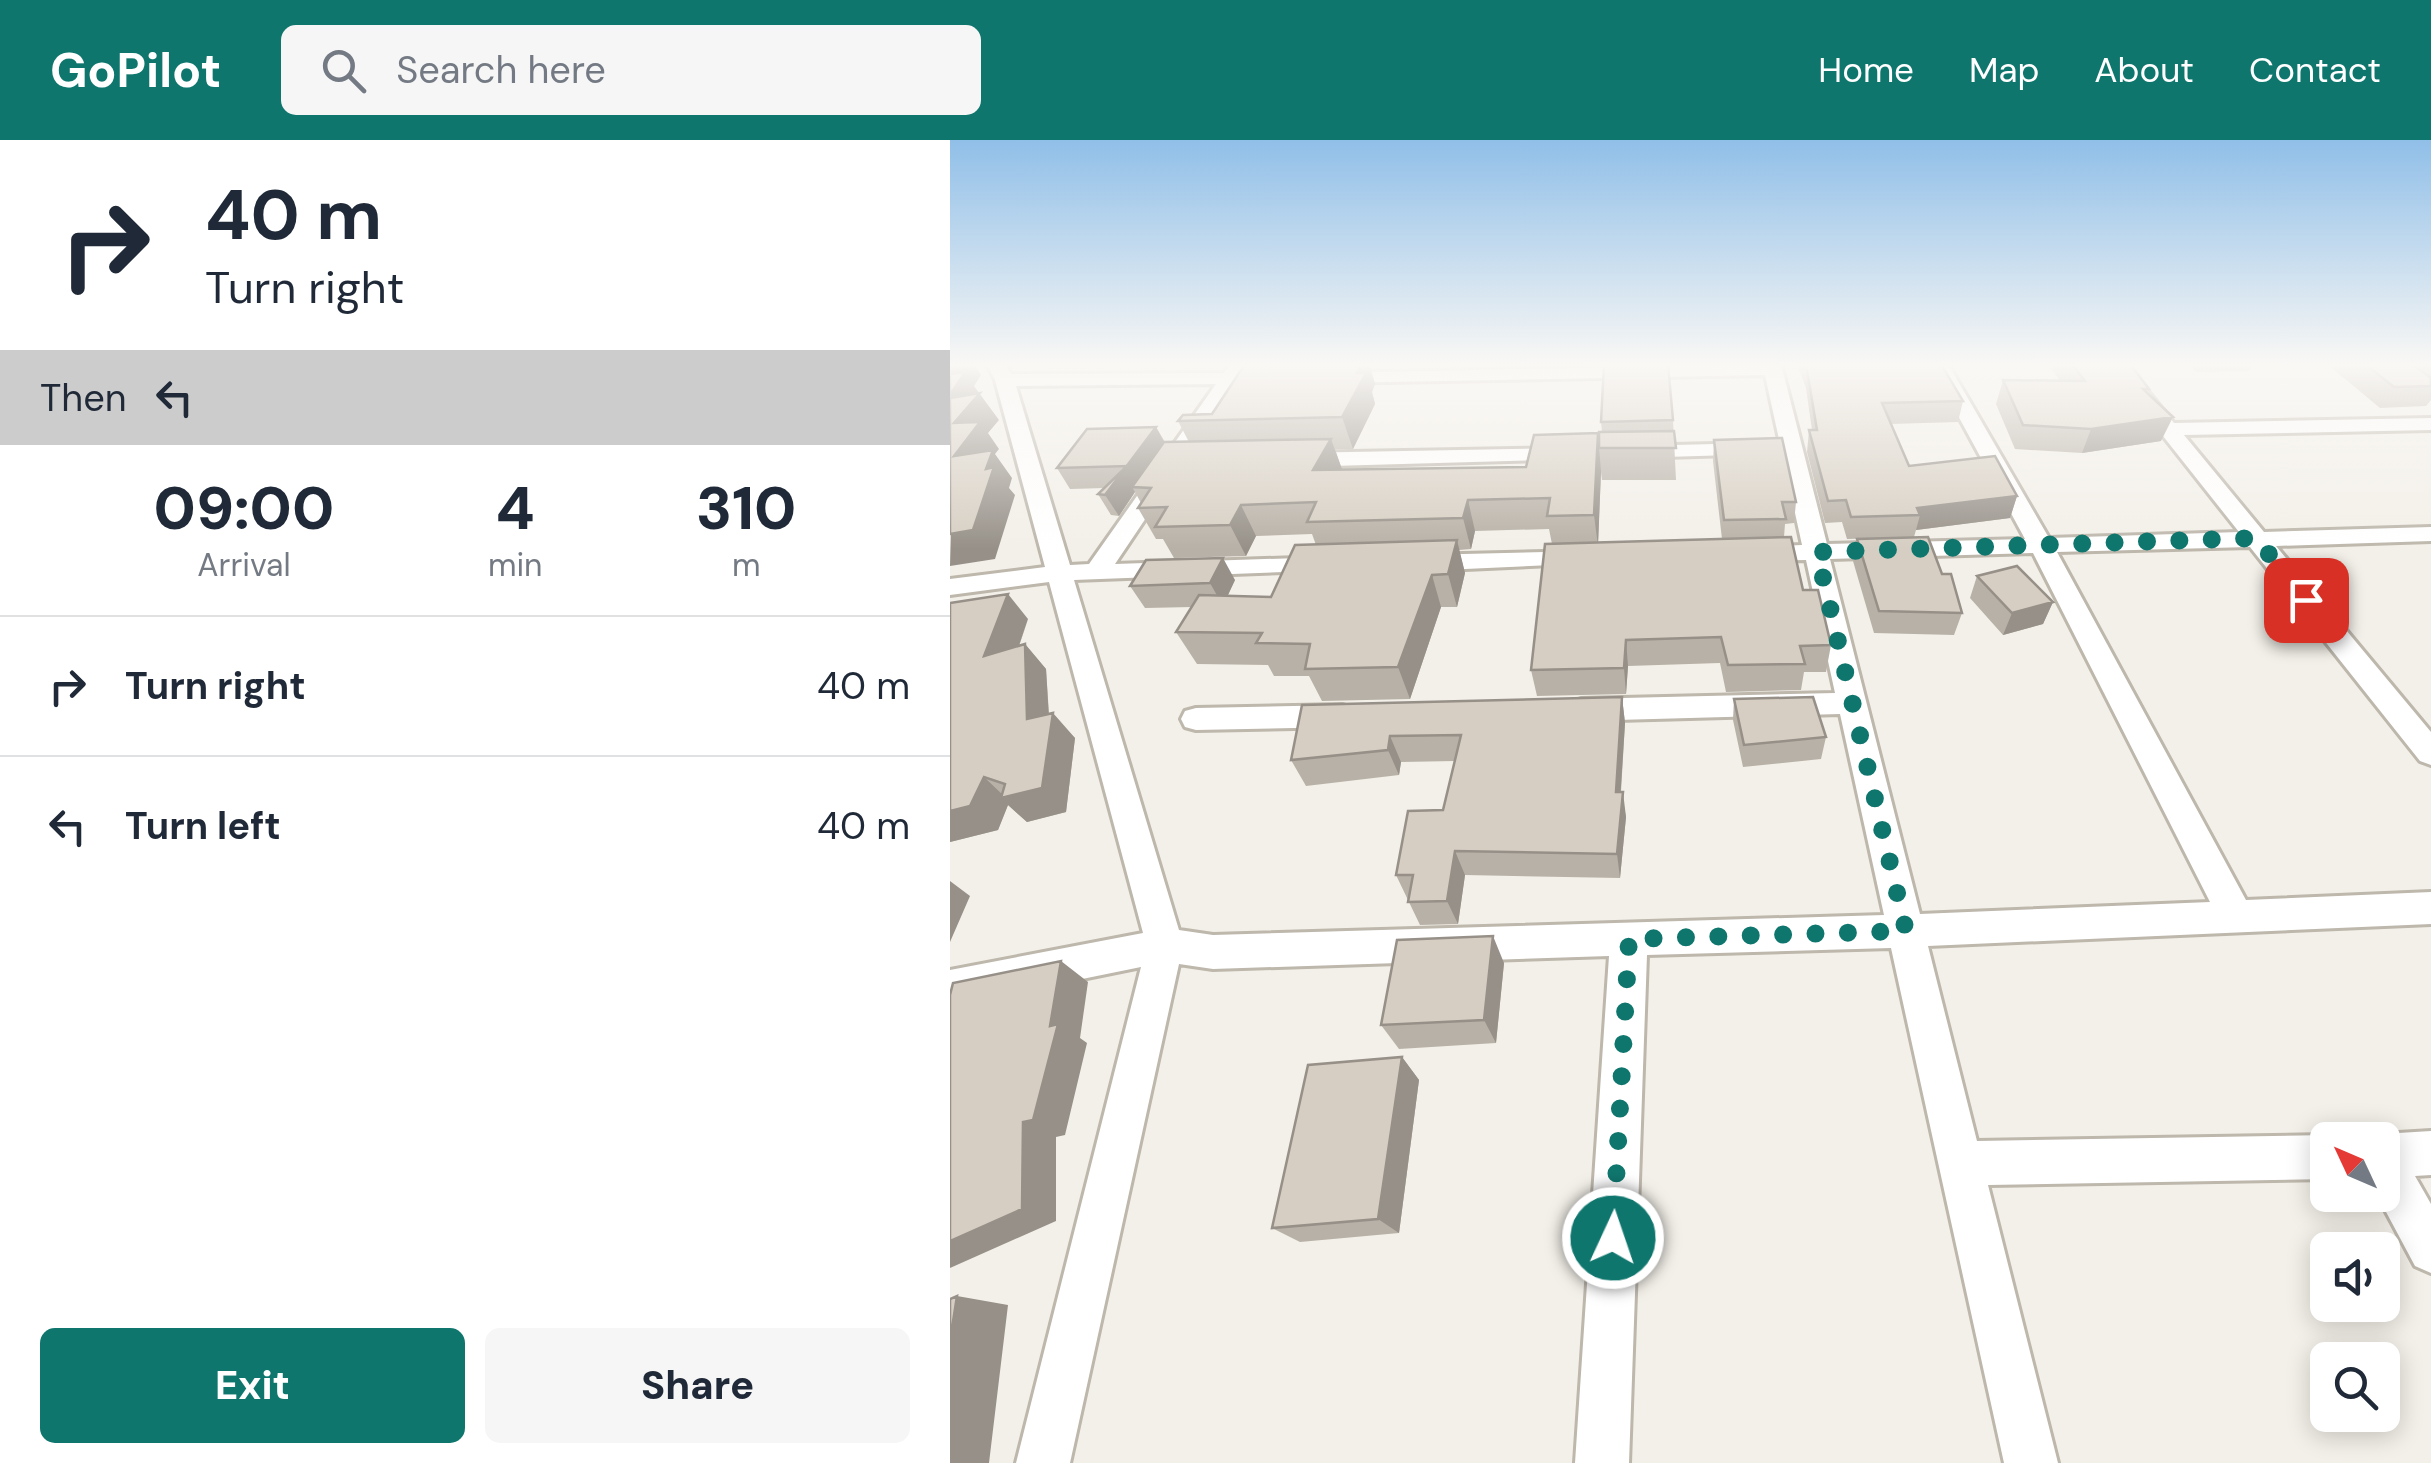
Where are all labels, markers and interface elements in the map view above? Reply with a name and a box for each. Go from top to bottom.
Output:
search box [281,25,981,115]
text: GoPilot [50,39,221,102]
icon: search [316,43,371,98]
text: Search here [396,45,606,95]
text: Home [1818,47,1914,93]
text: Map [1969,47,2039,93]
text: About [2094,47,2194,93]
text: Contact [2249,47,2381,93]
text: 40 m [205,170,382,261]
icon: right [40,180,170,310]
text: Turn right [205,258,404,317]
icon: left [147,370,202,425]
text: Then [40,373,127,423]
text: 09:00 [154,469,334,548]
text: 4 [496,469,535,548]
text: 310 [696,469,796,548]
text: Arrival [197,544,291,586]
text: min [488,544,542,586]
text: m [732,544,760,586]
pin [2264,558,2349,643]
icon: arrive [2279,573,2334,628]
icon: right [40,659,95,714]
text: Turn right [125,661,306,711]
text: 40 m [817,661,910,711]
icon: left [40,799,95,854]
text: Turn left [125,801,281,851]
text: 40 m [817,801,910,851]
north arrow [2310,1122,2400,1212]
map controls [2310,1122,2400,1432]
position arrow [1561,1186,1665,1290]
button: sound [2310,1232,2400,1322]
button: Exit [40,1328,465,1443]
button: Share [485,1328,910,1443]
button: search [2310,1342,2400,1432]

